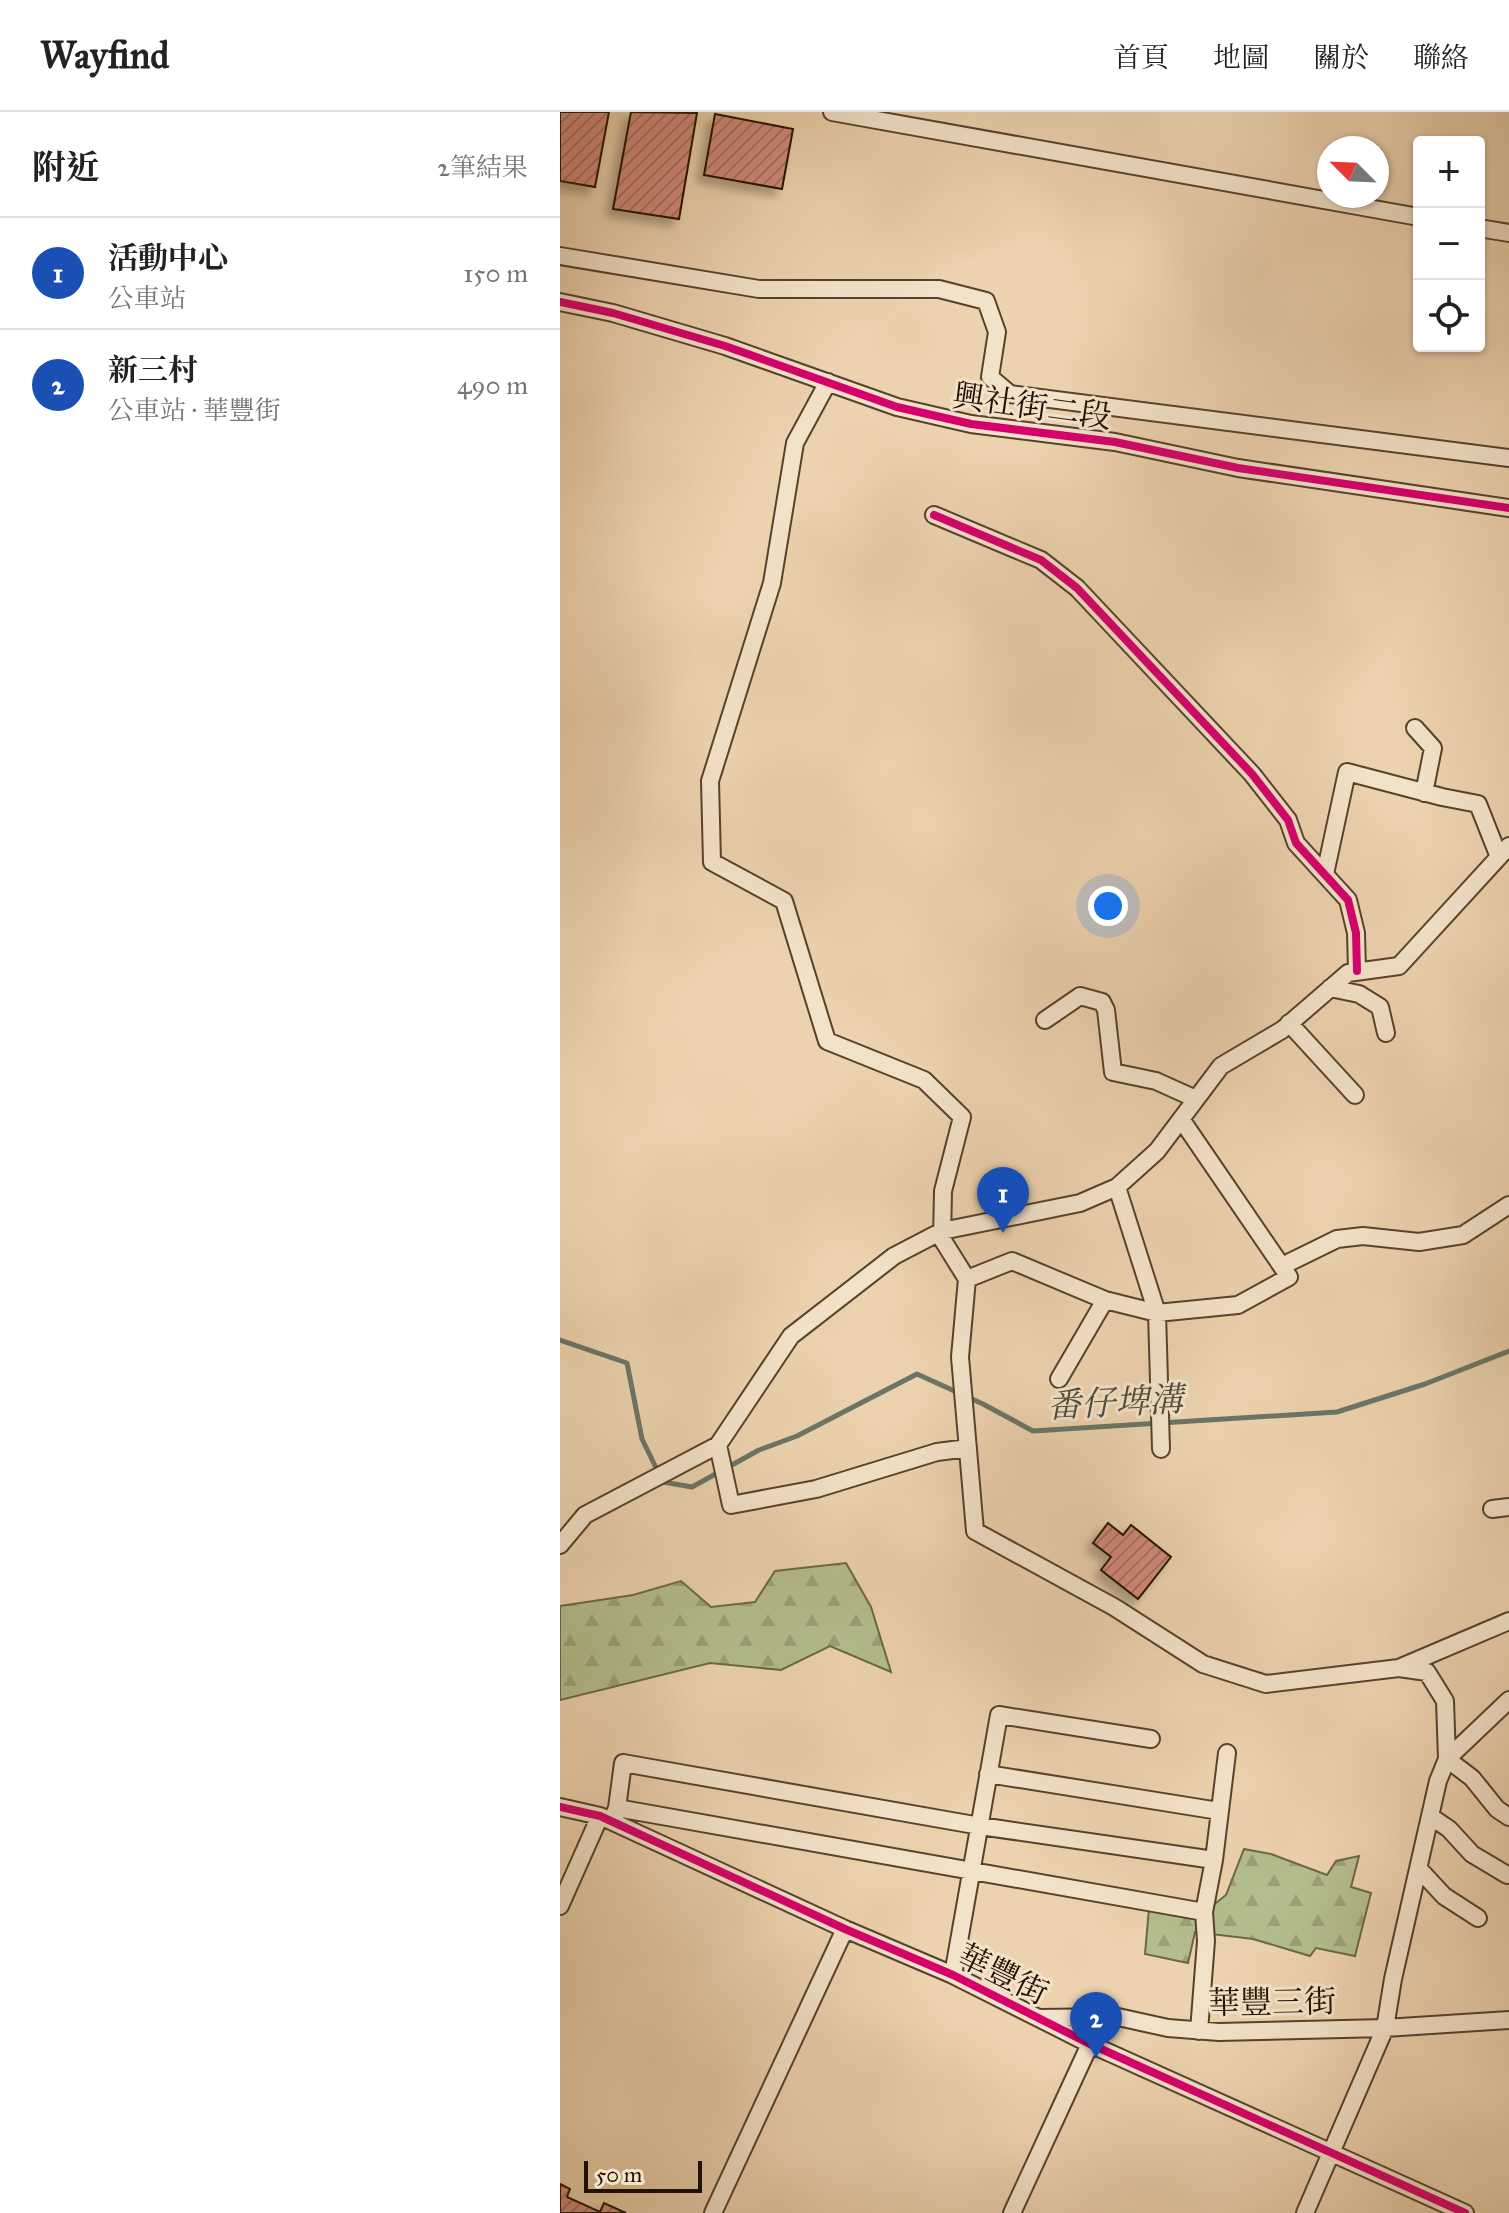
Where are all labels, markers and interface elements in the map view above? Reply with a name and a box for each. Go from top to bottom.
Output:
text: Wayfind [40,32,169,78]
text: 首頁 [1113,40,1169,75]
text: 地圖 [1213,40,1269,75]
text: 關於 [1313,40,1369,75]
text: 聯絡 [1413,40,1469,75]
north arrow [1317,136,1389,208]
map controls [1413,136,1485,352]
button: + [1413,136,1485,208]
text: 附近 [32,147,100,188]
text: 2筆結果 [437,151,528,183]
button: − [1413,208,1485,280]
text: 活動中心 [108,240,228,276]
text: 1 [53,257,63,289]
text: 150 m [463,257,528,289]
button: locate [1413,280,1485,352]
text: 公車站 [108,282,186,314]
text: 新三村 [108,352,198,388]
text: 2 [52,369,64,401]
text: 490 m [457,369,528,401]
street label: 興社街二段 [950,376,1114,437]
text: 公車站 · 華豐街 [108,394,281,426]
your location [1088,886,1128,926]
pin: 1 [977,1167,1029,1233]
water label: 番仔埤溝 [1046,1378,1189,1427]
street label: 華豐街 [951,1936,1054,2013]
street label: 華豐三街 [1208,1982,1336,2023]
pin: 2 [1070,1992,1122,2058]
scale bar [584,2157,702,2193]
text: 50 m [596,2161,642,2188]

